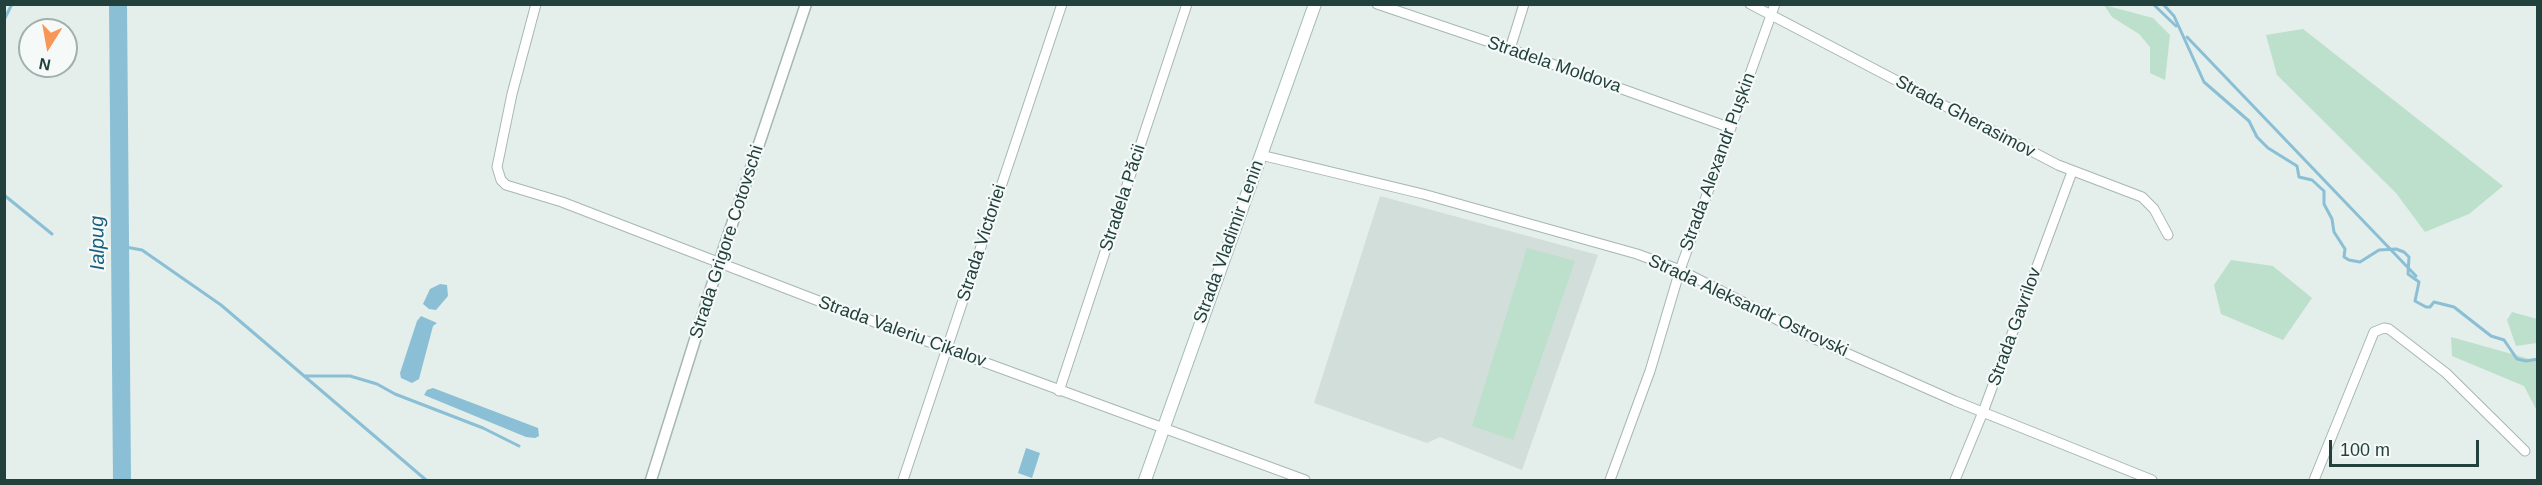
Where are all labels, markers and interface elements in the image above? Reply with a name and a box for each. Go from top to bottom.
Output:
north arrow [18,18,78,78]
street label: Stradela Moldova [1484,32,1624,98]
text: N [38,55,52,74]
street label: Strada Alexandr Pușkin [1676,70,1760,254]
street label: Strada Gherasimov [1891,71,2039,163]
street label: Stradela Păcii [1096,142,1150,254]
street label: Strada Grigore Cotovschi [686,143,768,341]
street label: Strada Vladimir Lenin [1189,157,1269,327]
street label: Strada Victoriei [953,182,1011,304]
water label: Ialpug [86,216,110,270]
street label: Strada Aleksandr Ostrovski [1645,250,1851,362]
street label: Strada Gavrilov [1984,265,2046,389]
street label: Strada Valeriu Cikalov [815,292,989,372]
scale bar [2332,428,2482,466]
text: 100 m [2340,440,2390,460]

